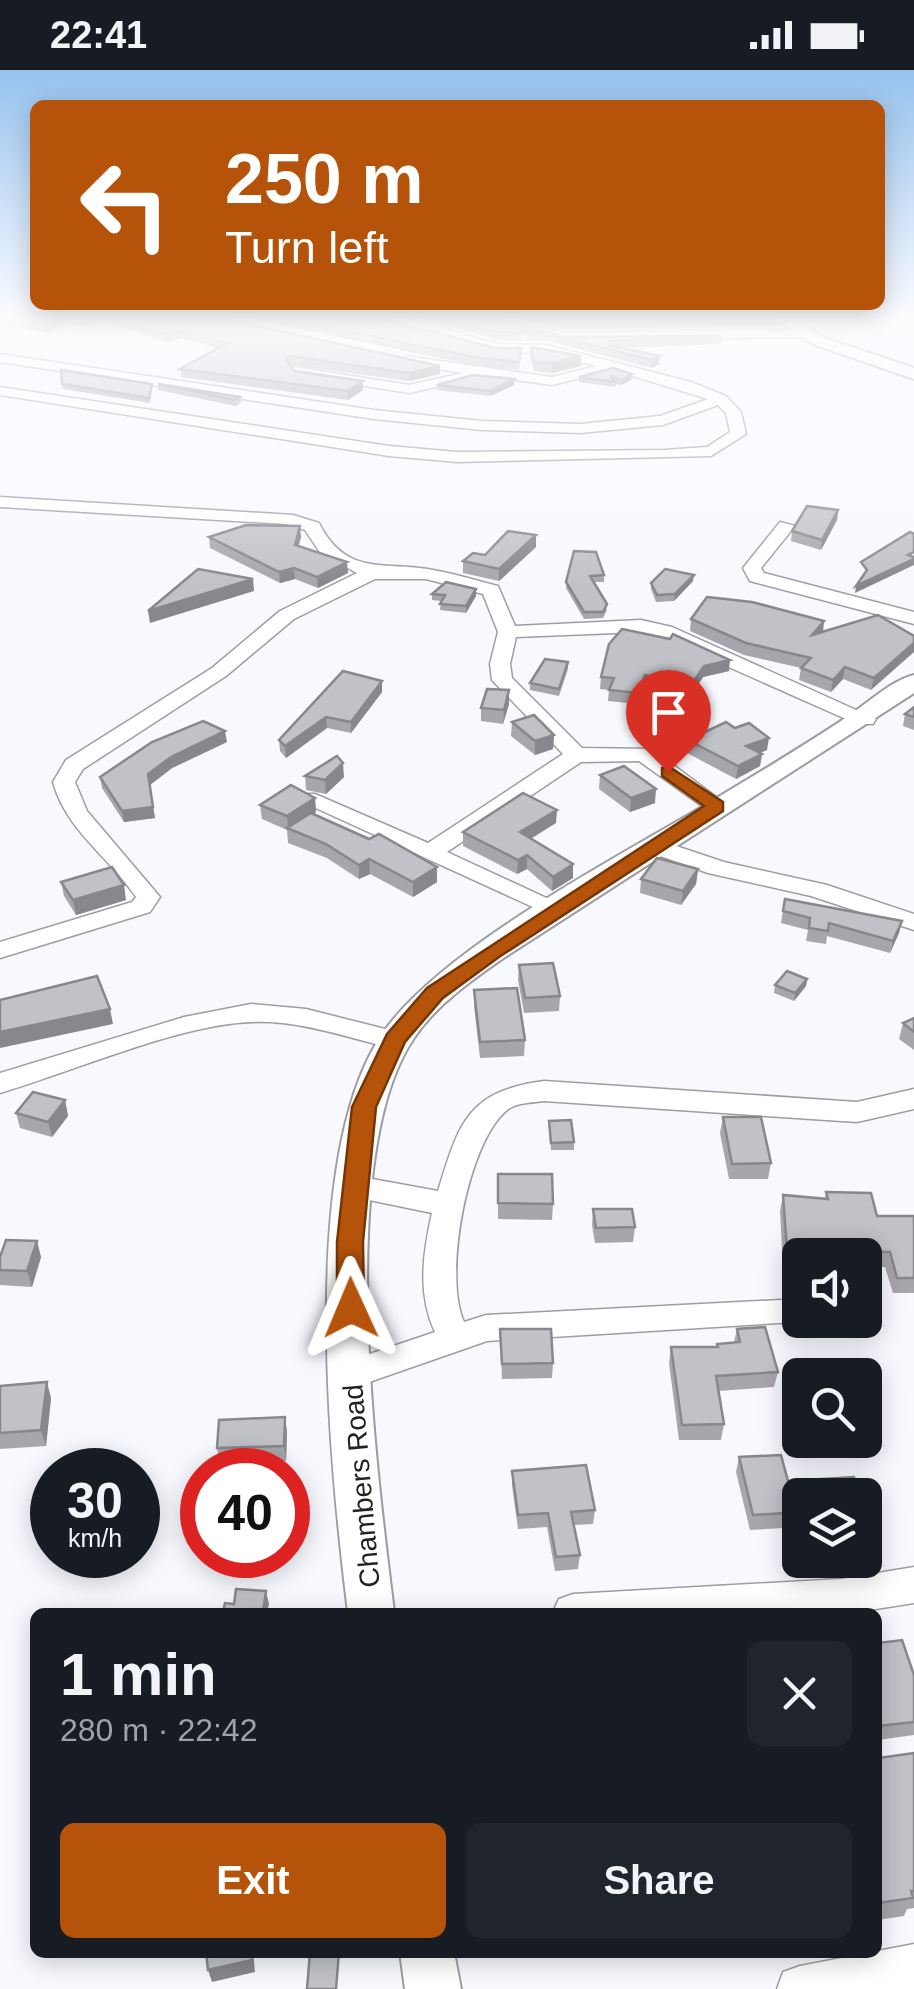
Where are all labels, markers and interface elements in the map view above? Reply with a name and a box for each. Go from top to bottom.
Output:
text: 22:41 [50,14,147,56]
icon: left [60,140,190,270]
text: 250 m [225,140,423,218]
text: Turn left [225,222,388,273]
pin [626,670,711,773]
icon: arrive [641,685,696,740]
map controls [782,1238,882,1578]
button: sound [782,1238,882,1338]
position arrow [299,1256,403,1360]
button: search [782,1358,882,1458]
street label: Chambers Road [337,1383,386,1589]
speed limit sign: 40 [180,1448,310,1578]
text: 30 [67,1473,123,1529]
button: layers [782,1478,882,1578]
text: km/h [68,1524,122,1552]
text: 1 min [60,1641,217,1708]
button: close [747,1641,852,1746]
text: 280 m · 22:42 [60,1712,257,1748]
button: Exit [60,1823,446,1938]
button: Share [466,1823,852,1938]

